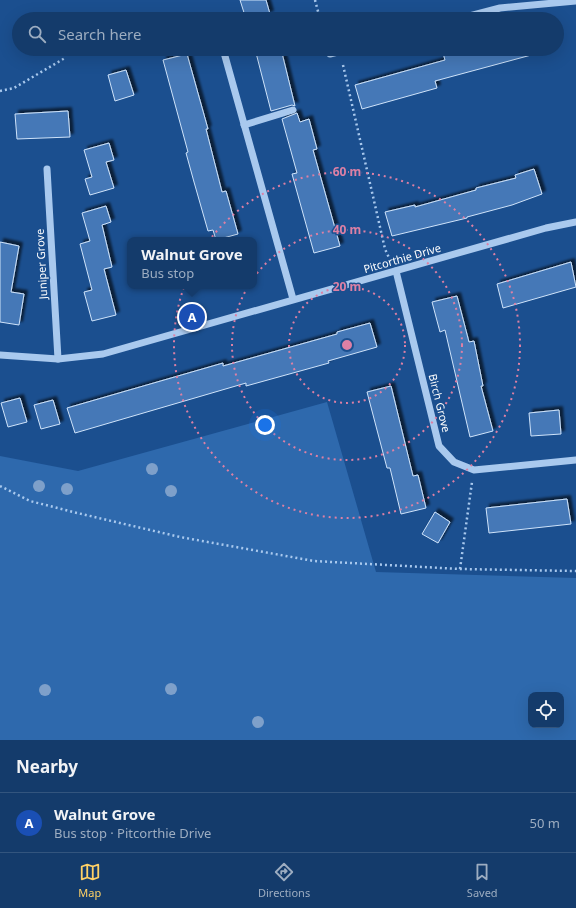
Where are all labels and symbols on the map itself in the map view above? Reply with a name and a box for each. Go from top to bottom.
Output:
text: 60 m [333,163,361,180]
text: 40 m [333,221,361,238]
street label: Juniper Grove [32,228,50,301]
street label: Pitcorthie Drive [362,240,442,276]
text: 20 m [333,278,361,295]
pin: A [179,302,205,332]
centre of rings [340,338,354,352]
street label: Birch Grove [425,372,455,434]
your location [255,415,275,435]

